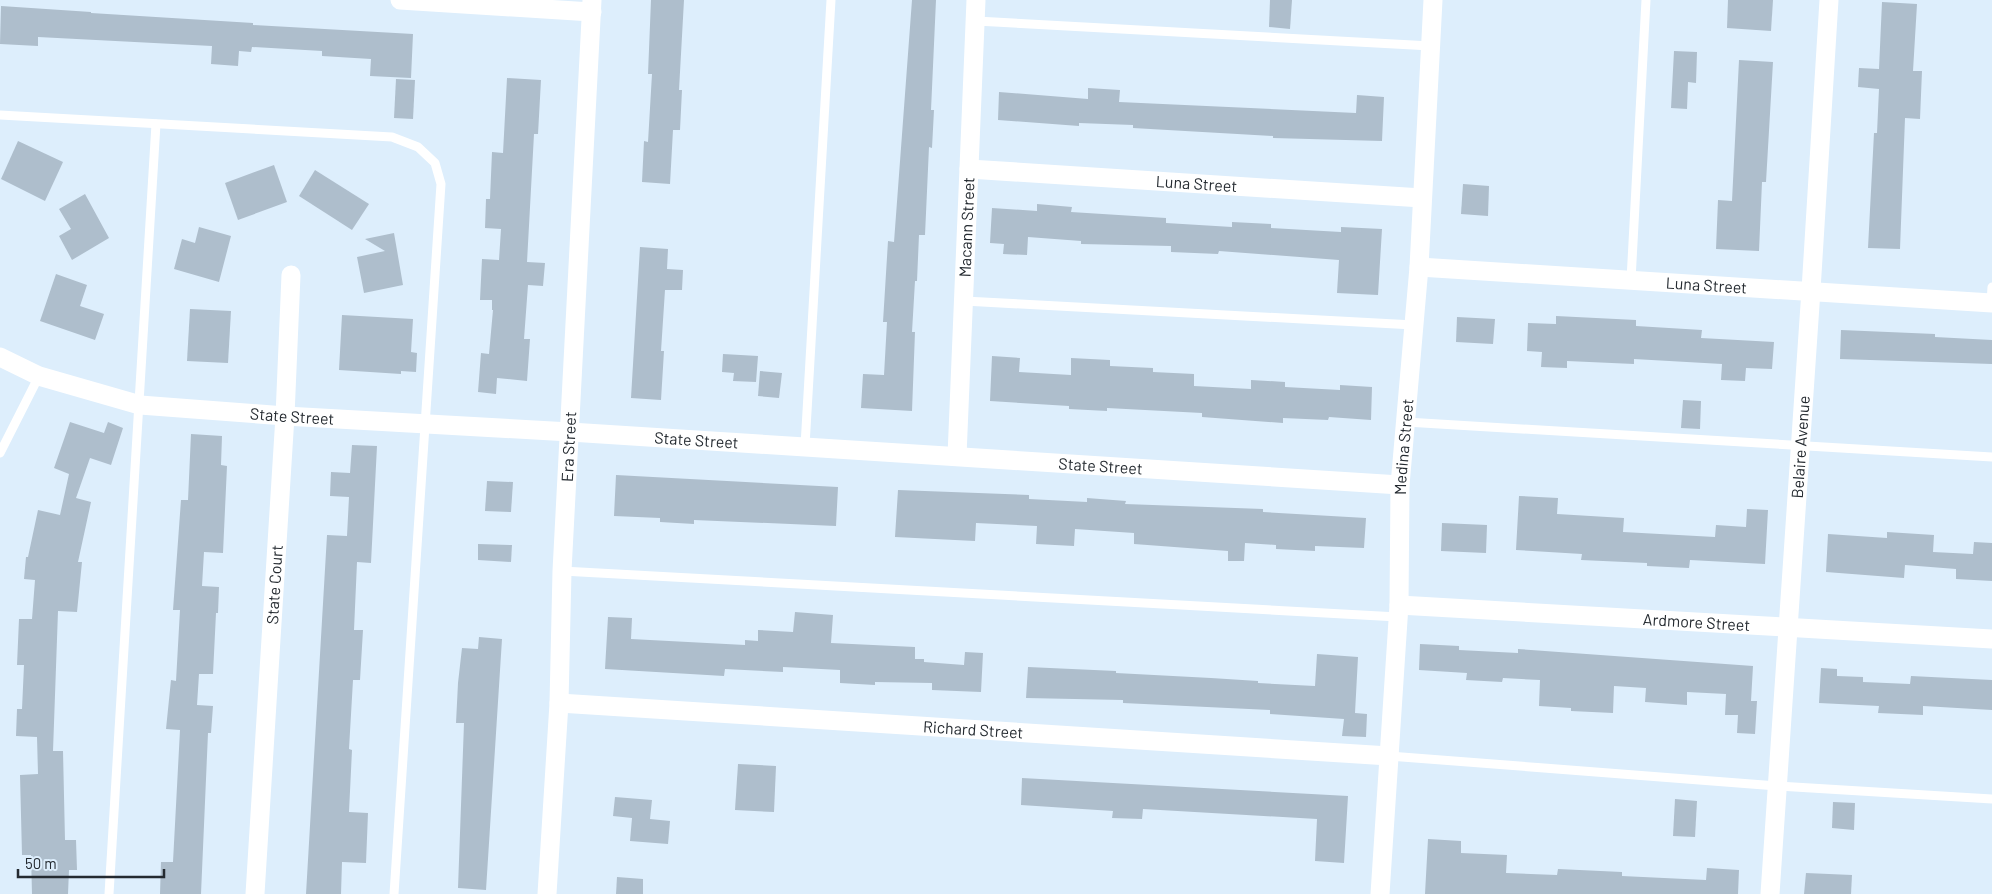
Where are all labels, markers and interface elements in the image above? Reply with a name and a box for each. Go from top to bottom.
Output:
street label: Luna Street [1155,171,1238,195]
street label: Macann Street [954,177,978,278]
street label: Luna Street [1665,273,1748,297]
street label: Belaire Avenue [1787,395,1813,499]
street label: Medina Street [1390,398,1416,495]
street label: State Street [249,403,335,428]
street label: Era Street [557,411,579,482]
street label: State Street [654,427,739,452]
street label: State Street [1058,453,1143,478]
street label: State Court [262,544,286,625]
street label: Ardmore Street [1642,609,1751,634]
street label: Richard Street [922,716,1024,742]
scale bar [18,846,164,878]
text: 50 m [25,854,57,872]

